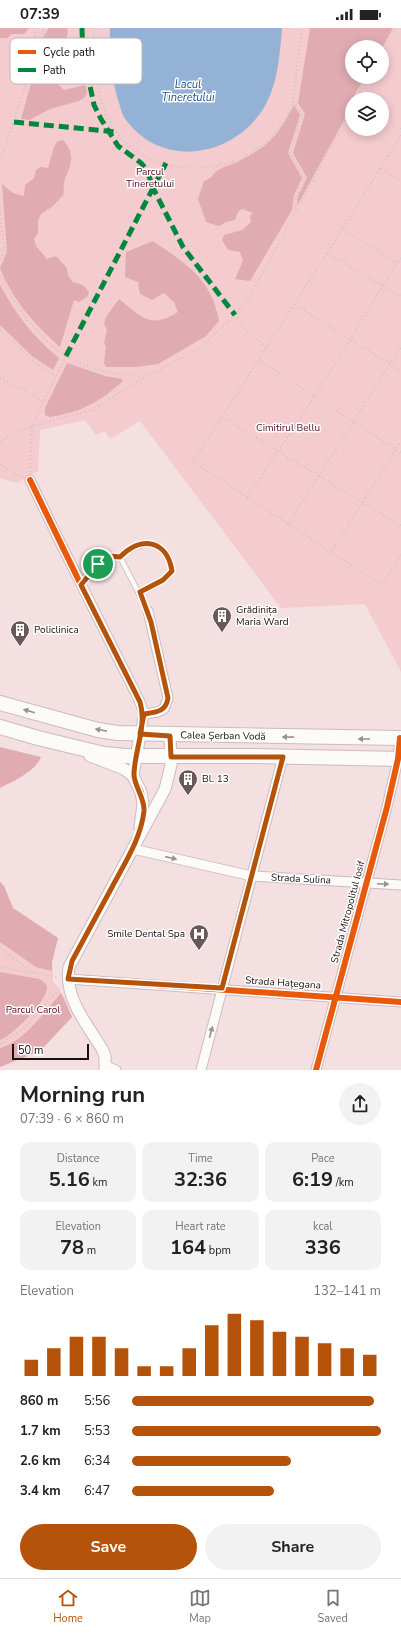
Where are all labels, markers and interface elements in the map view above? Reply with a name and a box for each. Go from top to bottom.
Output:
text: 07:39 [20,4,60,24]
legend [10,38,142,84]
map controls [345,40,389,136]
button: locate [345,40,389,84]
text: Cycle path [43,45,95,60]
text: Path [43,63,66,78]
water label: Lacul Tineretului [162,77,215,105]
button: layers [345,92,389,136]
park label: Parcul Tineretului [126,165,174,191]
park label: Cimitirul Bellu [256,421,320,435]
pin [81,547,115,581]
icon: arrive [87,553,109,575]
place label: Grădinița Maria Ward [236,603,289,629]
building icon: Grădinița Maria Ward [211,605,233,633]
building icon: Policlinica [9,619,31,647]
place label: Policlinica [34,623,79,637]
one-way arrow [22,708,34,714]
one-way arrow [95,727,107,733]
street label: Calea Șerban Vodă [180,728,266,744]
one-way arrow [281,734,294,740]
one-way arrow [357,736,370,742]
building icon: Bl. 13 [177,768,199,796]
place label: Bl. 13 [202,772,229,786]
one-way arrow [165,855,177,861]
street label: Strada Mitropolitul Iosif [328,859,369,965]
street label: Strada Sulina [271,870,331,888]
one-way arrow [377,880,389,887]
hospital icon: Smile Dental Spa [188,923,210,951]
place label: Smile Dental Spa [107,927,185,941]
street label: Strada Hațegana [245,973,321,993]
park label: Parcul Carol [6,1003,60,1017]
one-way arrow [208,1026,214,1038]
scale bar [12,1042,89,1061]
text: 50 m [18,1043,43,1058]
text: Morning run [20,1080,145,1110]
button: share [339,1083,381,1125]
text: 07:39 · 6 × 860 m [20,1110,124,1128]
text: Distance [57,1151,100,1166]
text: Time [188,1151,213,1166]
text: Pace [311,1151,335,1166]
text: 5.16 [49,1166,90,1193]
text: 32:36 [174,1166,227,1193]
text: 6:19 [292,1166,333,1193]
text: km [90,1175,108,1190]
text: /km [333,1175,354,1190]
text: Elevation [55,1219,101,1234]
text: Heart rate [175,1219,226,1234]
text: kcal [313,1219,333,1234]
text: 78 [60,1234,84,1261]
text: 164 [170,1234,206,1261]
text: 336 [305,1234,341,1261]
text: m [84,1243,96,1258]
text: bpm [206,1243,231,1258]
text: Elevation [20,1282,74,1300]
text: 132–141 m [313,1282,381,1300]
text: 860 m [20,1392,58,1410]
text: 5:56 [84,1392,110,1410]
text: 1.7 km [20,1422,61,1440]
text: 5:53 [84,1422,110,1440]
text: 2.6 km [20,1452,61,1470]
text: 6:34 [84,1452,110,1470]
text: 3.4 km [20,1482,61,1500]
text: 6:47 [84,1482,110,1500]
button: Save [20,1524,197,1570]
button: Share [205,1524,381,1570]
tab: Home [53,1587,83,1626]
tab: Map [189,1587,211,1626]
tab: Saved [317,1587,348,1626]

